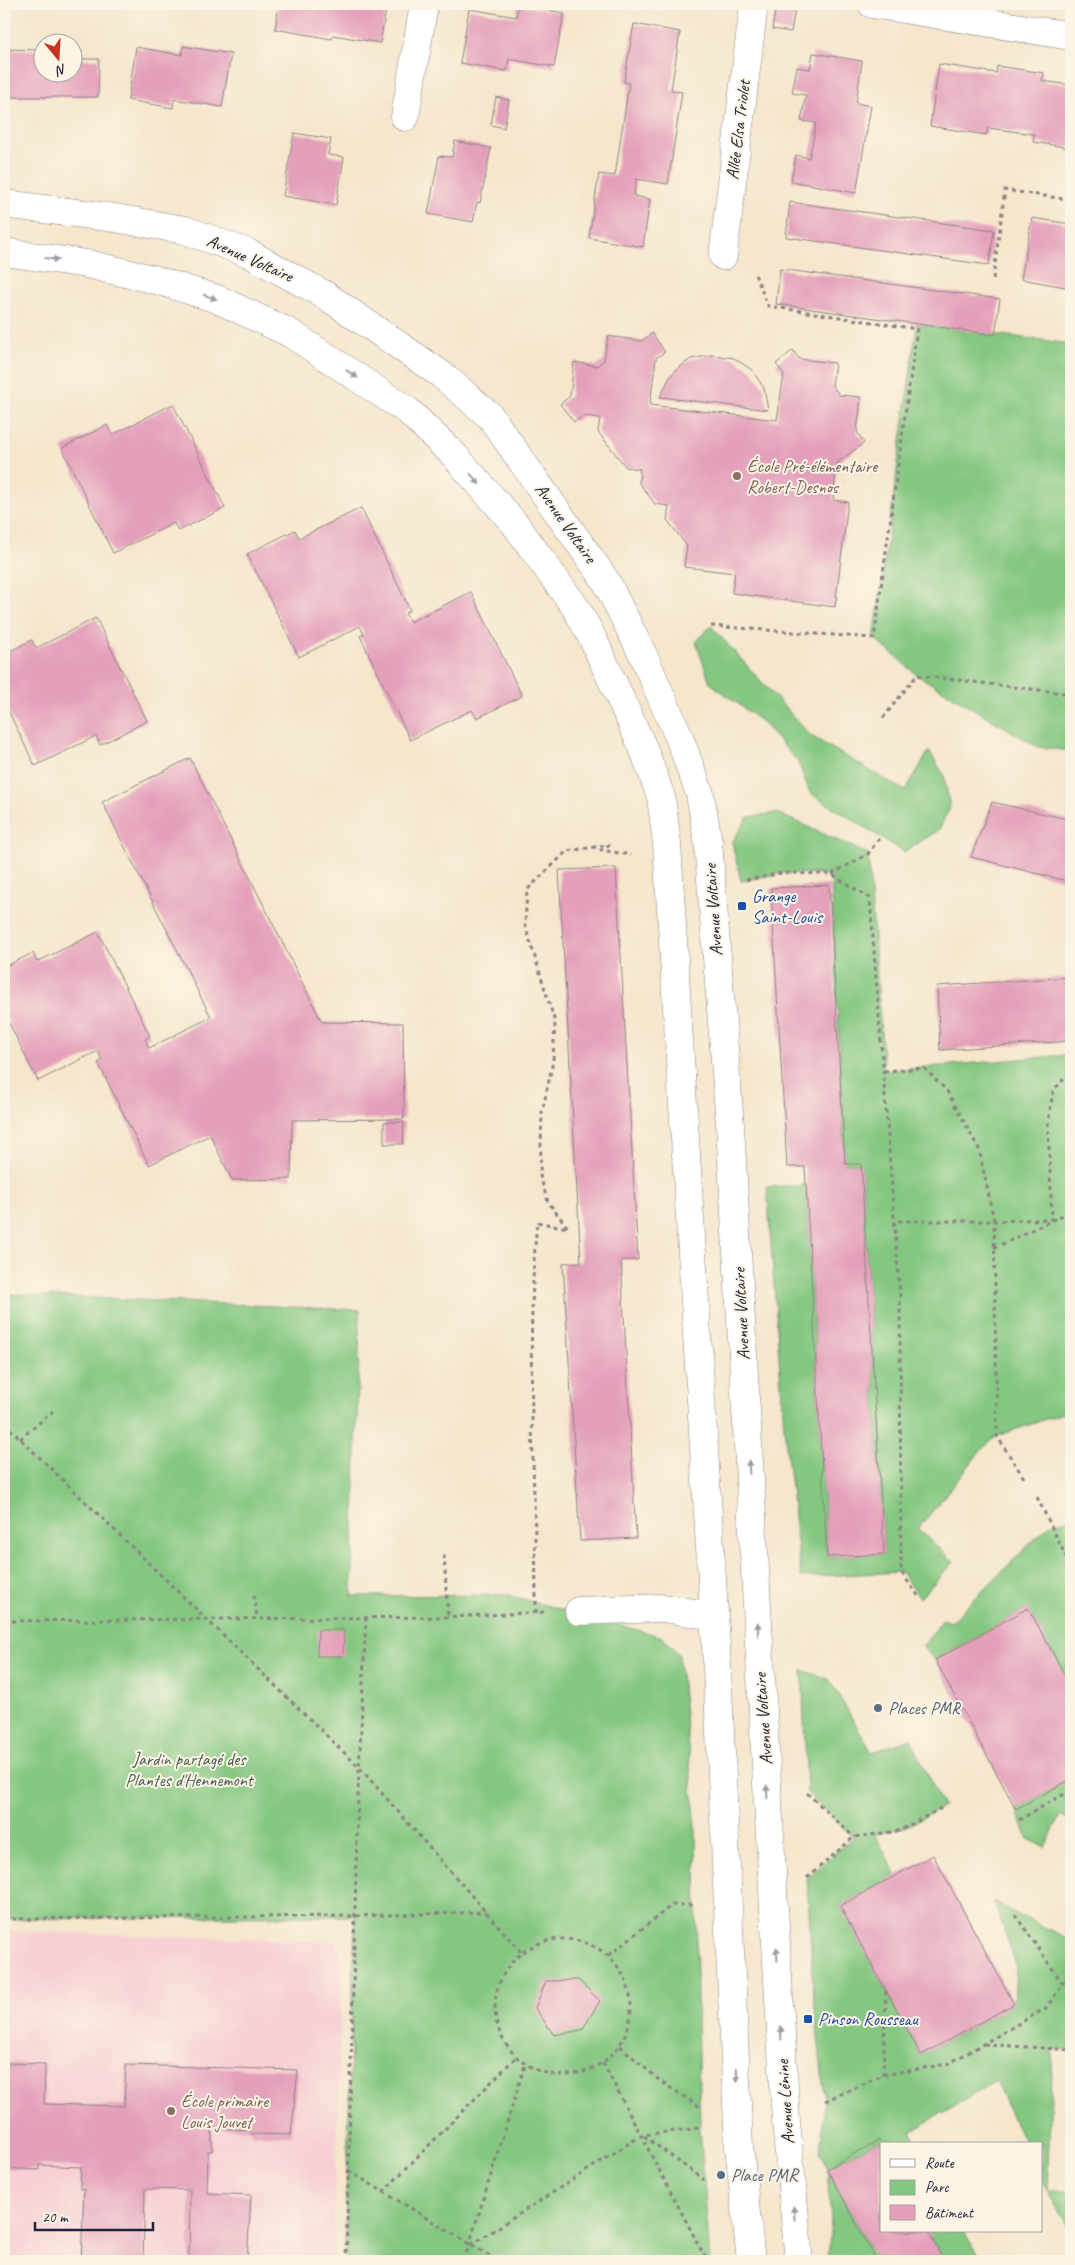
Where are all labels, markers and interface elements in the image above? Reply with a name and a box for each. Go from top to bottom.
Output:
north arrow [32,32,82,82]
text: N [53,60,69,80]
street label: Allée Elsa Triolet [721,77,755,181]
street label: Avenue Voltaire [203,229,298,287]
one-way arrow [44,256,60,264]
one-way arrow [202,294,217,302]
one-way arrow [346,369,359,378]
place label: École Pré-élémentaire Robert-Desnos [747,455,878,498]
marker: École Pré-élémentaire Robert-Desnos [731,470,743,482]
one-way arrow [469,472,481,484]
street label: Avenue Voltaire [531,479,602,568]
street label: Avenue Voltaire [699,862,727,957]
place label: Grange Saint-Louis [752,885,824,928]
marker: Grange Saint-Louis [736,900,748,912]
street label: Avenue Voltaire [728,1266,754,1361]
one-way arrow [745,1459,753,1475]
one-way arrow [754,1621,762,1637]
street label: Avenue Voltaire [749,1671,777,1766]
place label: Places PMR [888,1697,961,1719]
marker: Places PMR [872,1702,884,1714]
park label: Jardin partagé des Plantes d'Hennemont [125,1748,255,1791]
one-way arrow [763,1783,771,1799]
one-way arrow [773,1945,781,1961]
place label: Pinson Rousseau [818,2008,919,2030]
marker: Pinson Rousseau [802,2013,814,2025]
one-way arrow [777,2025,785,2041]
street label: Avenue Lénine [771,2058,799,2145]
one-way arrow [733,2067,741,2083]
place label: École primaire Louis Jouvet [181,2090,269,2133]
marker: École primaire Louis Jouvet [165,2105,177,2117]
legend [880,2142,1042,2232]
text: Route [925,2154,955,2173]
place label: Place PMR [731,2164,800,2186]
marker: Place PMR [715,2169,727,2181]
text: Parc [925,2178,949,2197]
scale bar [35,2200,152,2232]
one-way arrow [790,2204,798,2220]
text: Bâtiment [925,2204,975,2223]
text: 20 m [42,2208,69,2227]

